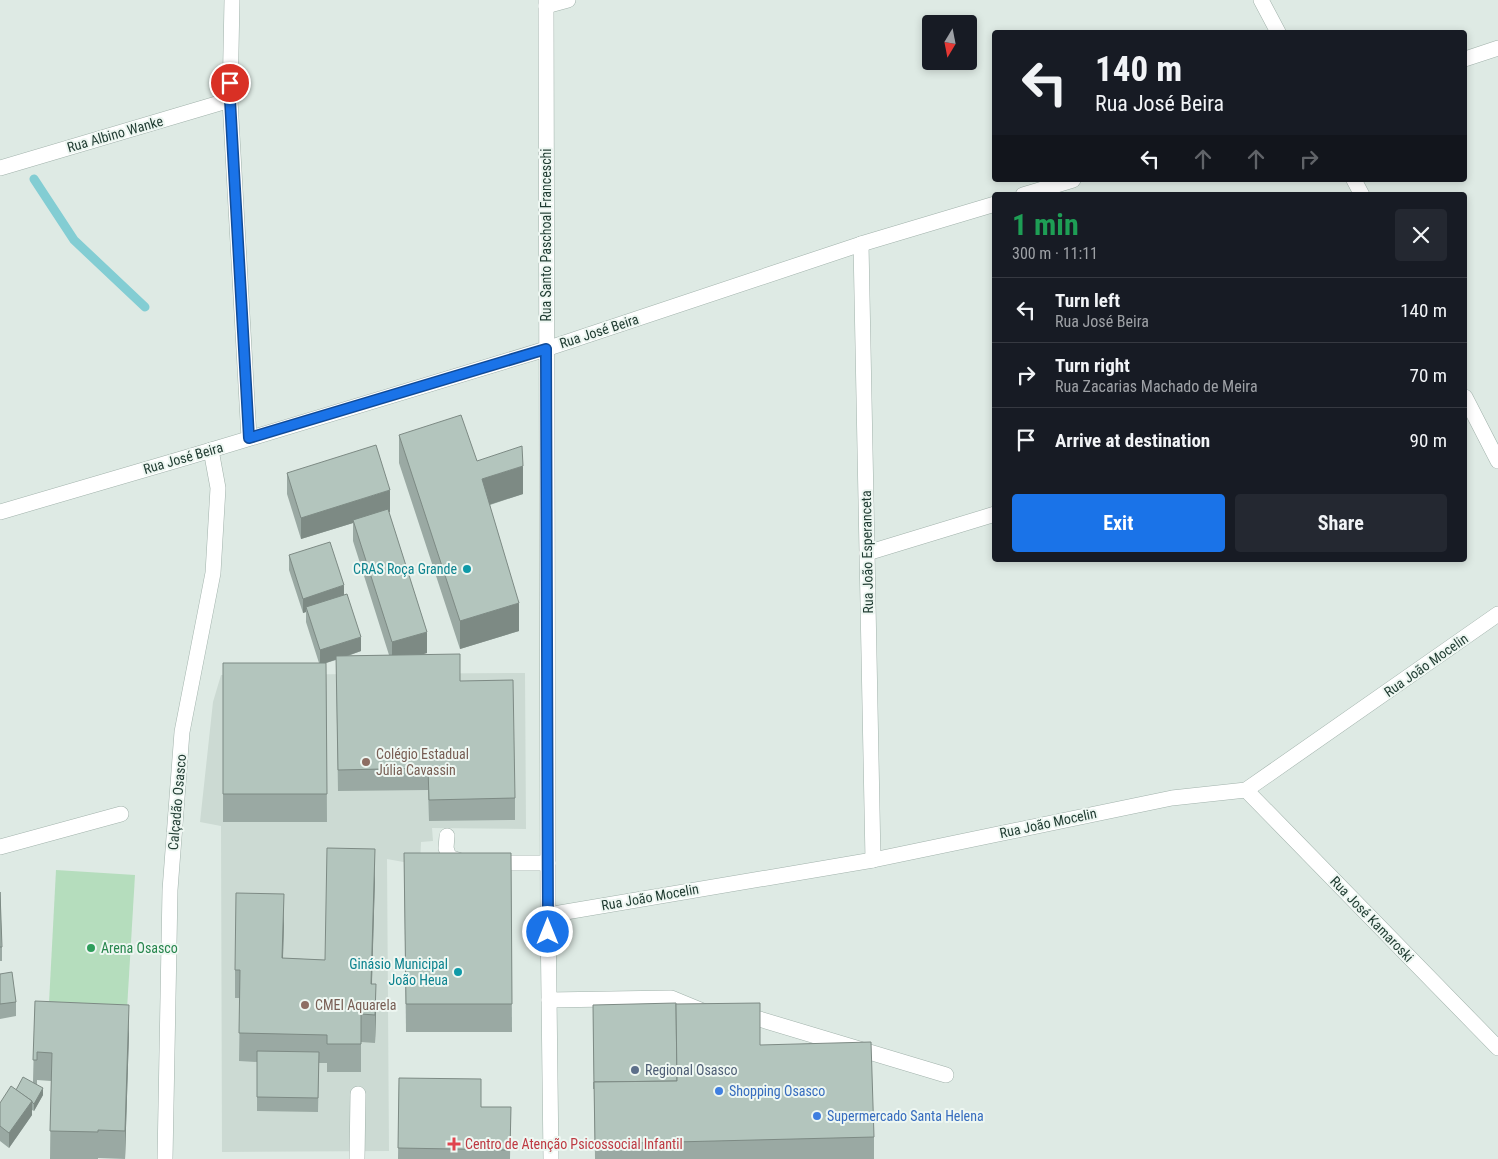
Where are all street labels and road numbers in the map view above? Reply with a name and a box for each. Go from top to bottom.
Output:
street label: Rua Albino Wanke [65,113,165,155]
street label: Rua Santo Paschoal Franceschi [538,148,554,322]
street label: Rua José Beira [557,311,641,351]
street label: Rua José Beira [141,439,225,477]
street label: Rua João Esperanceta [858,490,876,614]
street label: Rua João Mocelin [1381,630,1471,700]
street label: Calçadão Osasco [165,753,189,851]
street label: Rua João Mocelin [998,805,1098,841]
street label: Rua José Kamaroski [1327,873,1417,965]
street label: Rua João Mocelin [600,881,700,913]

